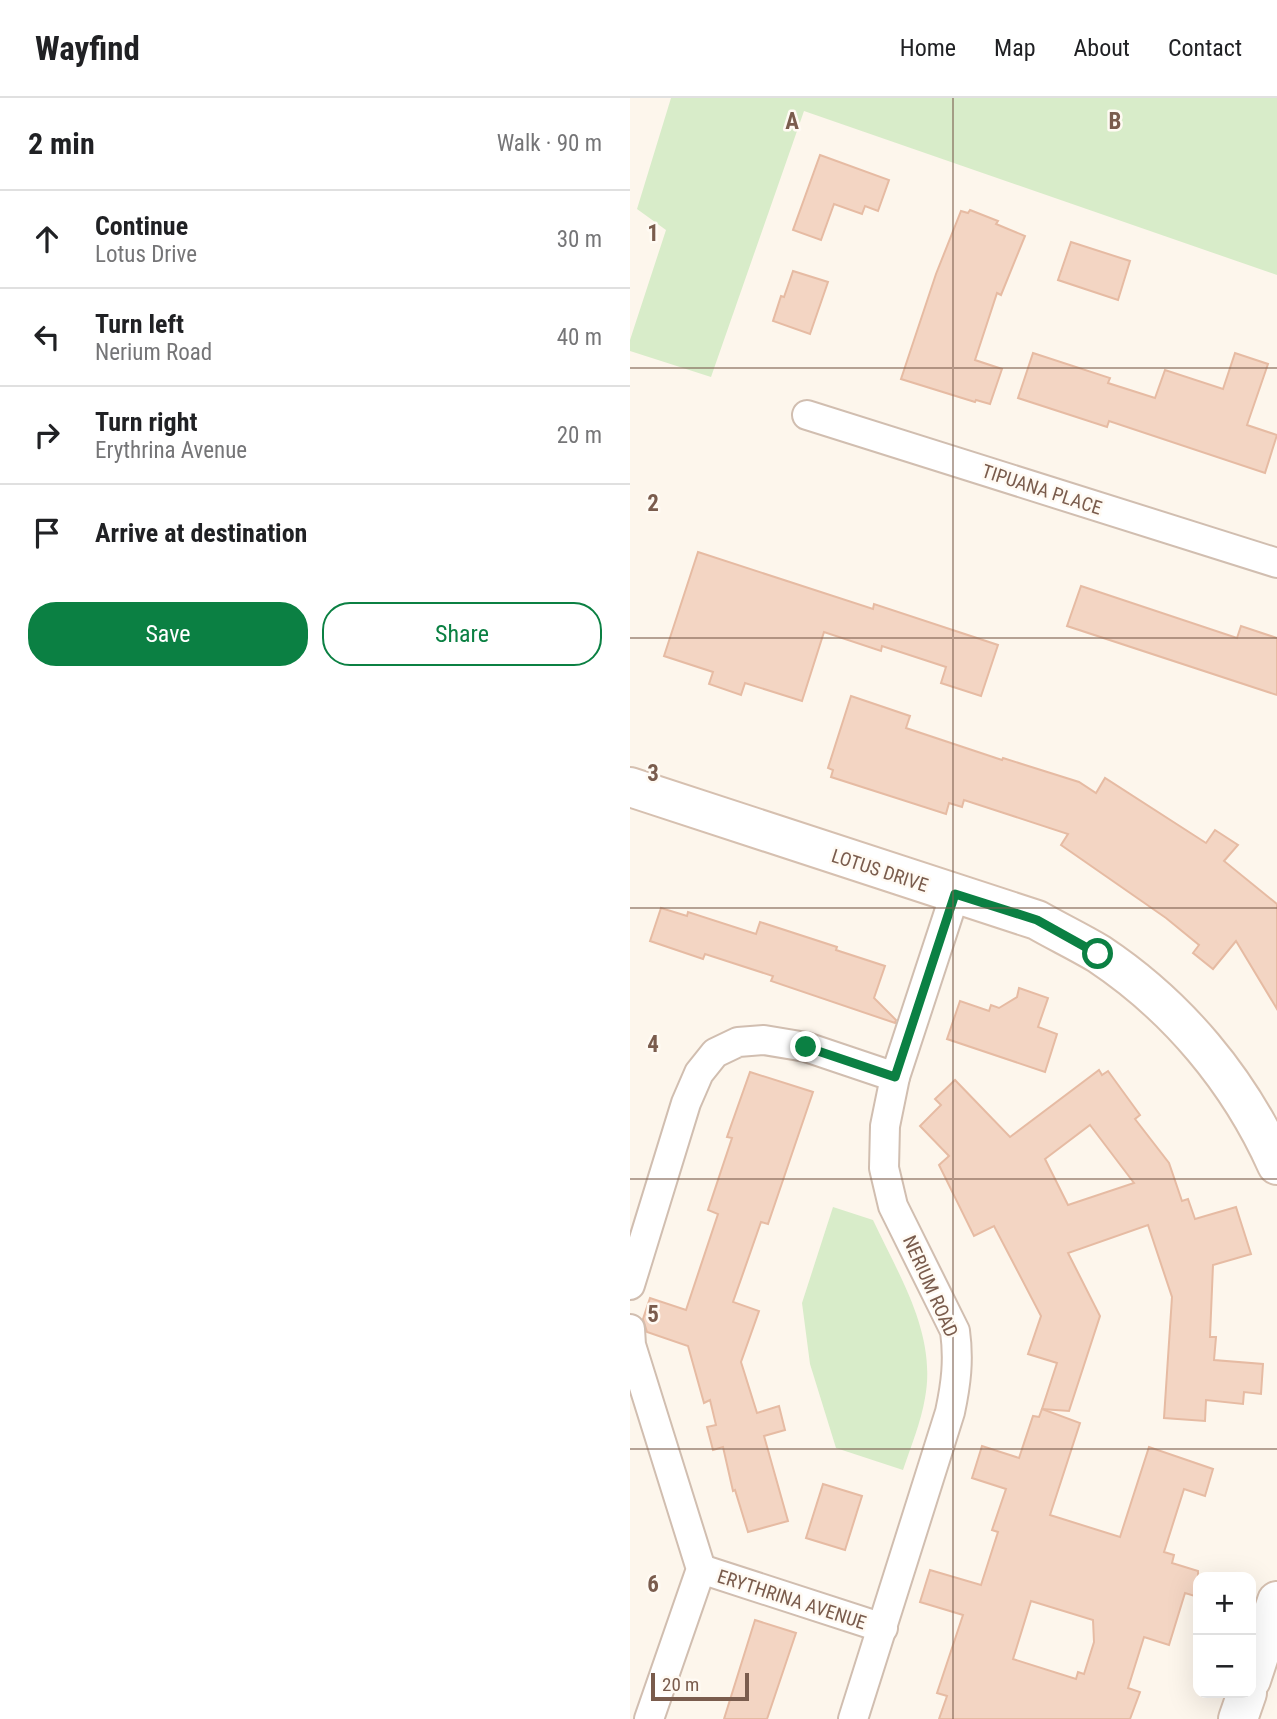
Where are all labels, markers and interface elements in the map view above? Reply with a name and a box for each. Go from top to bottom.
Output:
text: Wayfind [35,29,140,68]
text: Home [900,34,956,62]
text: Map [994,34,1036,62]
text: About [1074,34,1130,62]
text: Contact [1168,34,1242,62]
text: A [785,108,799,135]
text: B [1109,108,1121,135]
text: 2 min [28,126,95,161]
text: Walk · 90 m [497,130,602,157]
text: Continue [95,211,188,241]
icon: ahead [28,220,66,258]
text: 1 [647,220,659,247]
text: 30 m [557,226,602,253]
text: Lotus Drive [95,241,197,268]
text: Turn left [95,309,184,339]
icon: left [28,318,66,356]
text: 40 m [557,324,602,351]
text: Nerium Road [95,339,212,366]
text: Turn right [95,407,197,437]
icon: right [28,416,66,454]
text: 20 m [557,422,602,449]
text: Erythrina Avenue [95,437,247,464]
street label: TIPUANA PLACE [979,459,1105,520]
text: 2 [647,490,659,517]
icon: arrive [28,514,66,552]
text: Arrive at destination [95,518,307,548]
button: Save [28,602,308,666]
button: Share [322,602,602,666]
text: 3 [647,760,659,787]
street label: LOTUS DRIVE [829,844,931,897]
route start [1082,938,1113,969]
text: 4 [647,1031,659,1058]
route end [790,1031,821,1062]
street label: NERIUM ROAD [898,1232,963,1340]
text: 5 [647,1301,659,1328]
street label: ERYTHRINA AVENUE [715,1565,869,1634]
text: 6 [647,1571,659,1598]
map controls [1193,1572,1256,1698]
button: + [1193,1572,1256,1635]
button: − [1193,1635,1256,1698]
scale bar [651,1670,749,1702]
text: 20 m [662,1673,699,1696]

